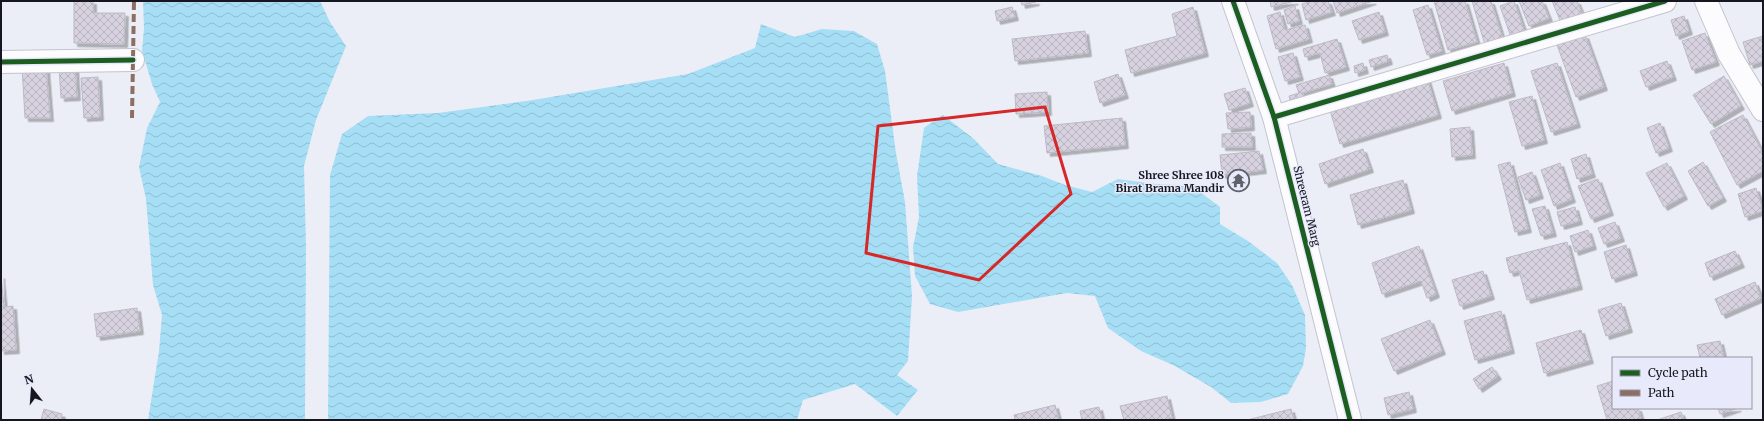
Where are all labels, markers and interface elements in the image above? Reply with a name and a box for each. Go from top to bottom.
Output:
street label: Shreeram Marg [1290,164,1324,248]
place label: Shree Shree 108 Birat Brama Mandir [1116,168,1224,195]
temple icon: Shree Shree 108 Birat Brama Mandir [1226,168,1252,194]
legend [1612,357,1752,409]
text: Cycle path [1648,365,1708,380]
north arrow [12,369,52,409]
text: N [23,371,36,387]
text: Path [1648,385,1674,400]

